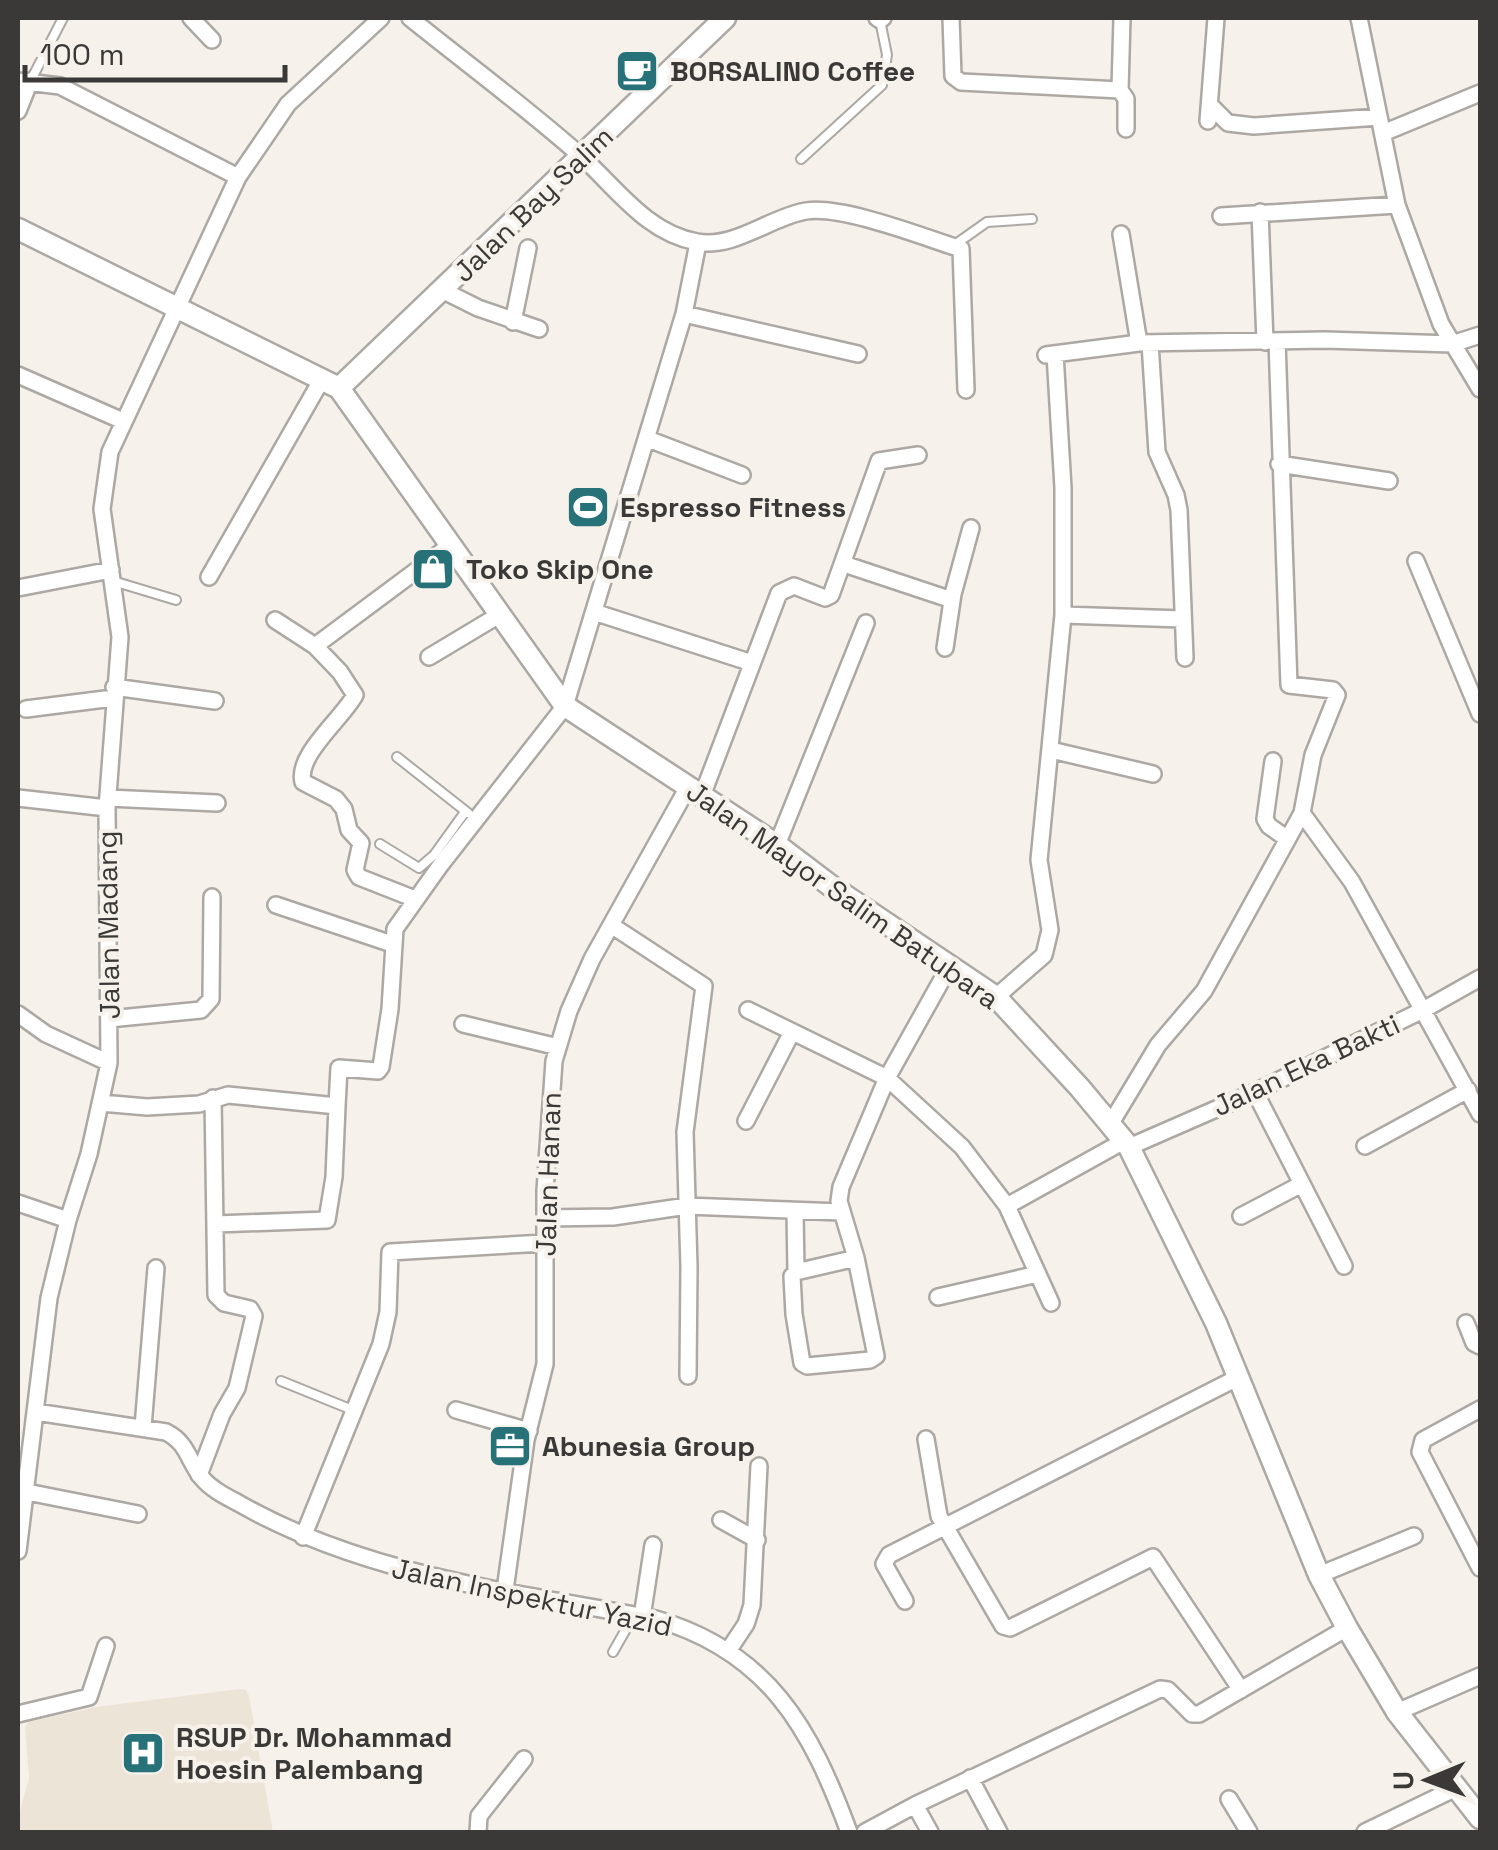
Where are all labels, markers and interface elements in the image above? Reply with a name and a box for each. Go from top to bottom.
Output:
scale bar [25,20,285,82]
text: 100 m [40,35,125,74]
cafe icon: BORSALINO Coffee [614,48,660,94]
place label: BORSALINO Coffee [670,53,915,89]
street label: Jalan Bay Salim [445,118,621,290]
sports icon: Espresso Fitness [565,484,611,530]
place label: Espresso Fitness [620,489,846,525]
shop icon: Toko Skip One [410,546,456,592]
place label: Toko Skip One [466,551,654,587]
street label: Jalan Mayor Salim Batubara [680,773,1006,1017]
street label: Jalan Madang [88,830,128,1020]
street label: Jalan Eka Bakti [1207,1006,1405,1124]
street label: Jalan Hanan [527,1091,569,1257]
office icon: Abunesia Group [487,1423,533,1469]
place label: Abunesia Group [542,1428,755,1464]
street label: Jalan Inspektur Yazid [389,1550,675,1644]
place label: RSUP Dr. Mohammad Hoesin Palembang [176,1719,452,1787]
hospital icon: RSUP Dr. Mohammad Hoesin Palembang [120,1730,166,1776]
north arrow [1378,1730,1478,1830]
text: U [1385,1771,1421,1790]

